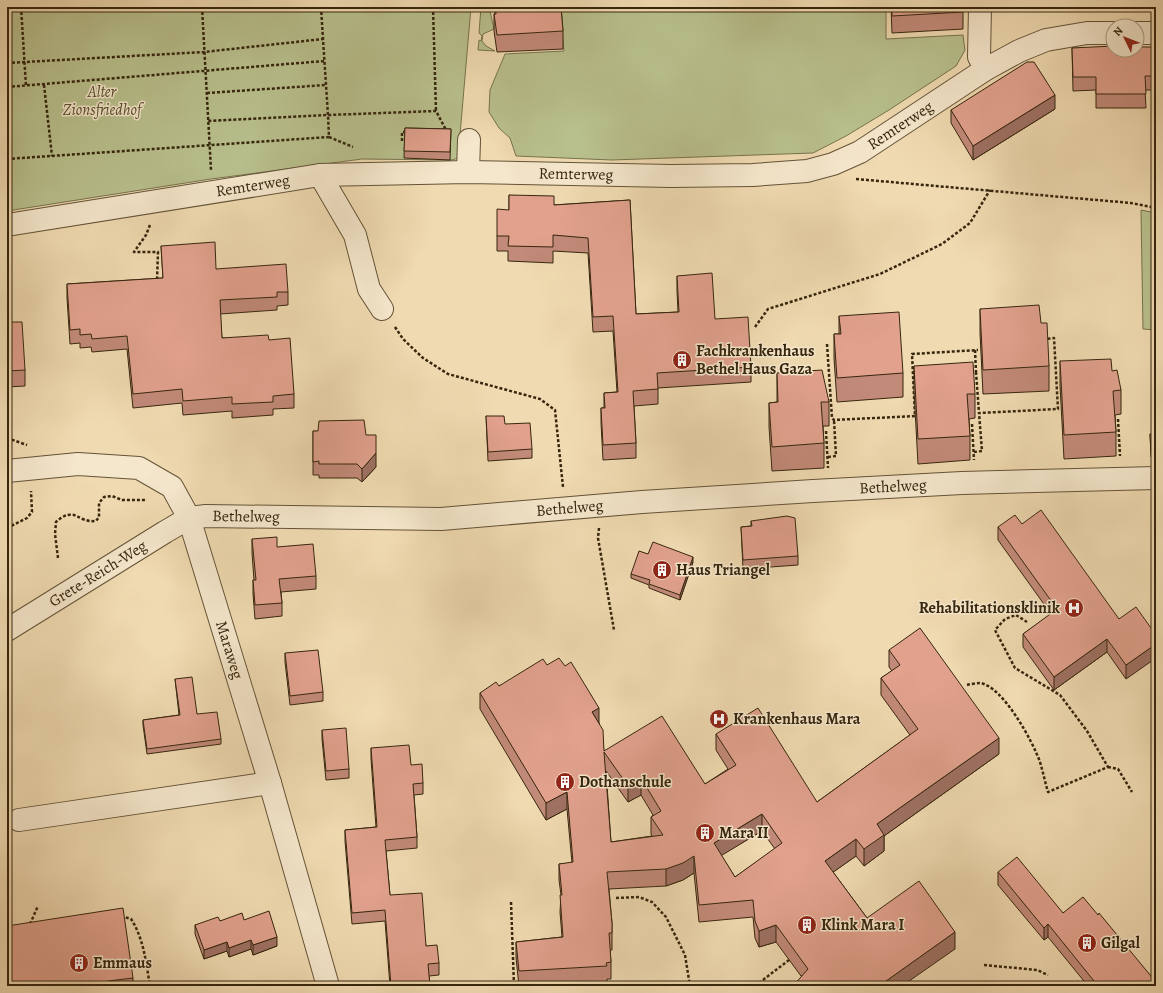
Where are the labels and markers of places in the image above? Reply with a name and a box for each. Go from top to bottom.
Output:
place label: Fachkrankenhaus Bethel Haus Gaza [696,340,815,380]
building icon: Fachkrankenhaus Bethel Haus Gaza [671,349,693,371]
building icon: Haus Triangel [651,559,673,581]
place label: Haus Triangel [676,559,771,581]
place label: Rehabilitationsklinik [919,597,1061,619]
hospital icon: Rehabilitationsklinik [1063,597,1085,619]
hospital icon: Krankenhaus Mara [708,708,730,730]
place label: Krankenhaus Mara [733,708,861,730]
building icon: Dothanschule [554,771,576,793]
place label: Dothanschule [579,771,671,793]
building icon: Mara II [694,822,716,844]
place label: Mara II [719,822,769,844]
building icon: Klink Mara I [796,914,818,936]
place label: Klink Mara I [821,914,904,936]
building icon: Gilgal [1076,932,1098,954]
place label: Gilgal [1101,932,1141,954]
building icon: Emmaus [68,952,90,974]
place label: Emmaus [93,952,152,974]

